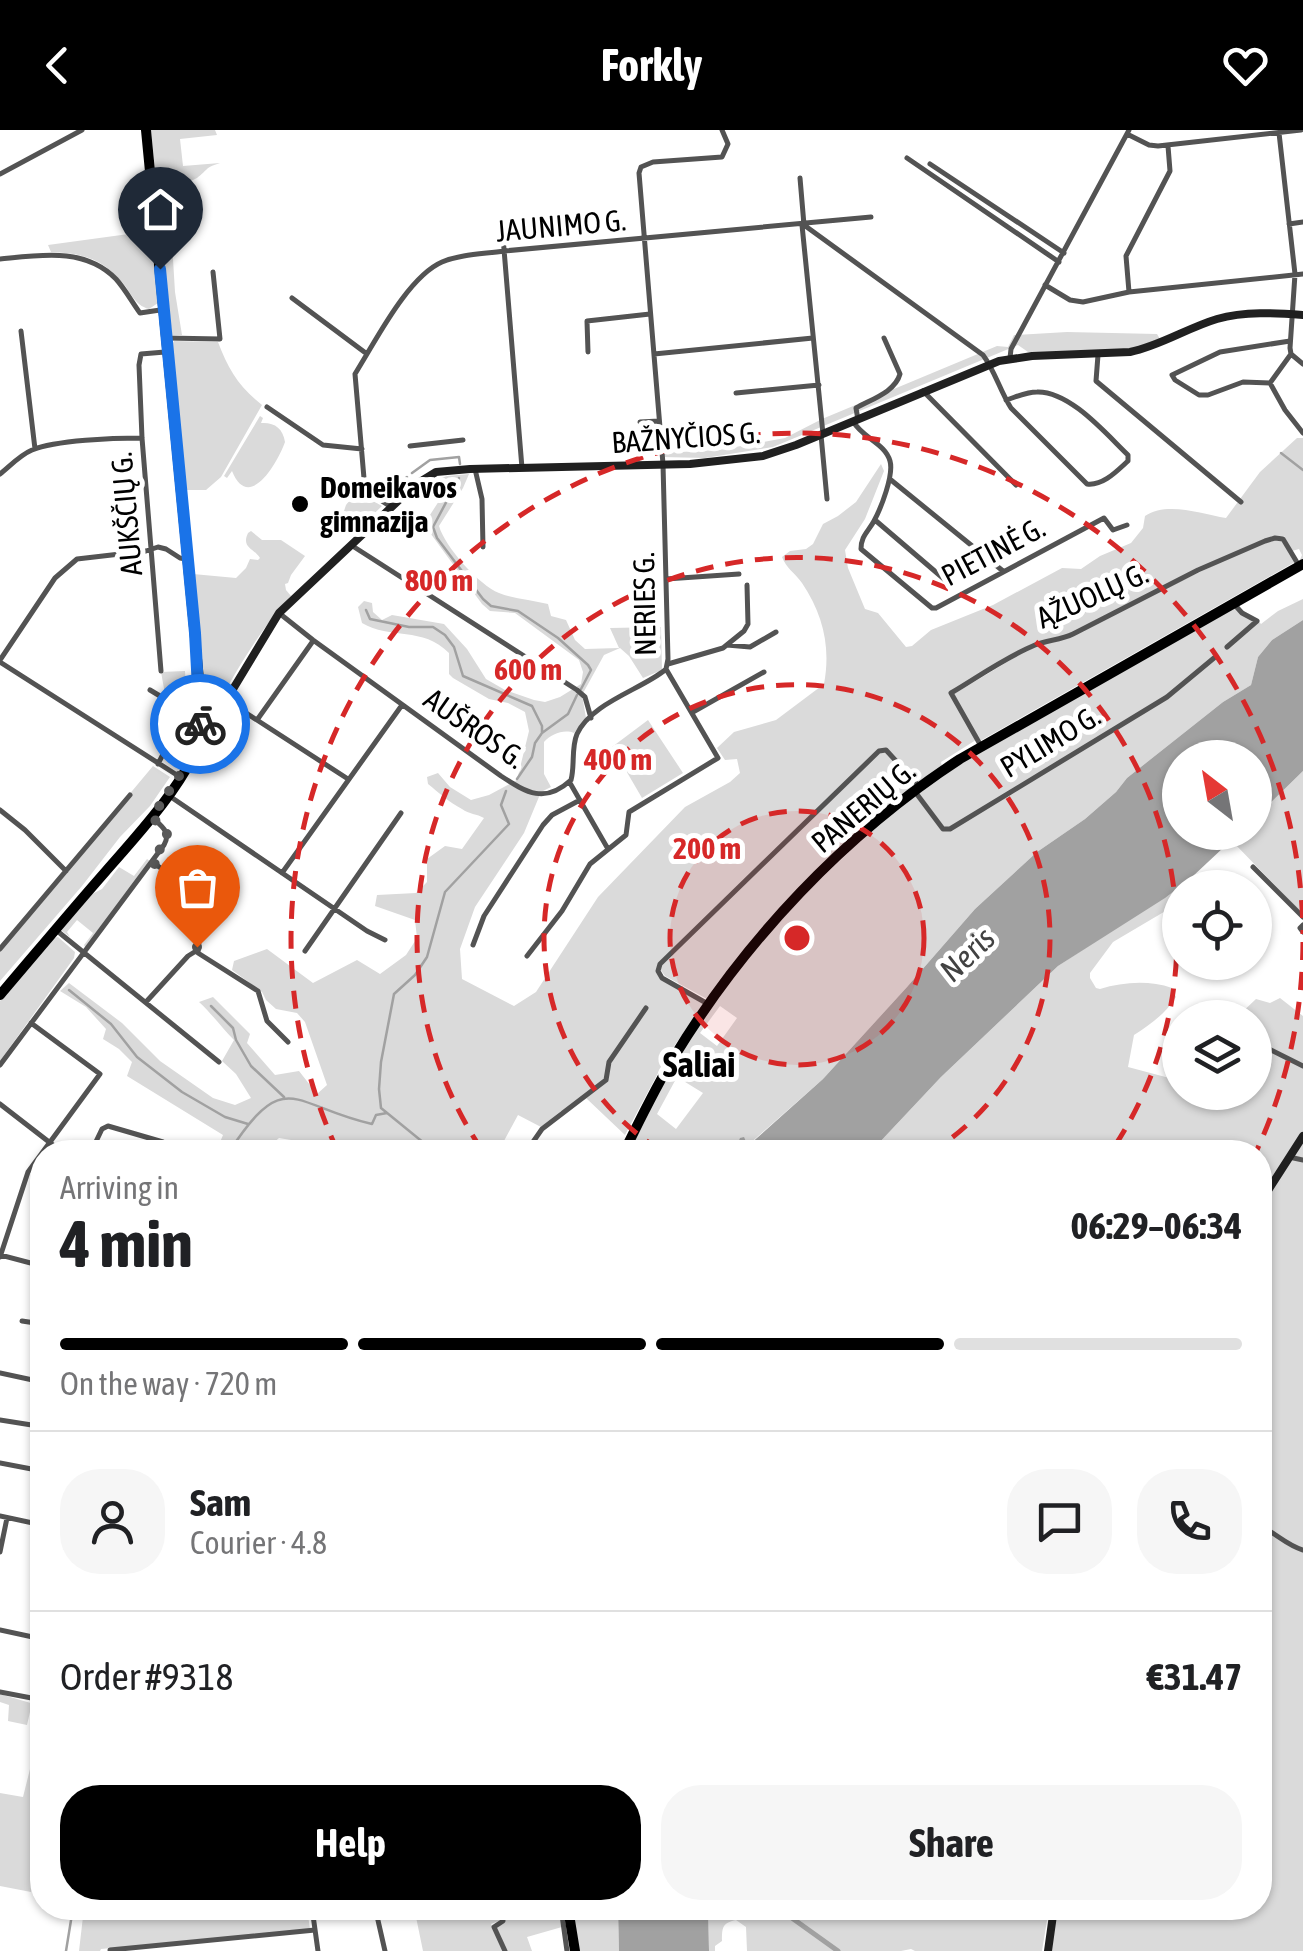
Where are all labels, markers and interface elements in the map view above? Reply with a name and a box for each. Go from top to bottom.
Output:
icon: back [30,38,85,93]
icon: heart [1218,38,1273,93]
text: Forkly [601,39,702,91]
pin [118,167,203,270]
icon: home [133,182,188,237]
street label: JAUNIMO G. [495,202,627,248]
street label: BAŽNYČIOS G. [610,415,762,459]
street label: AUKŠČIŲ G. [104,451,148,577]
place label: Domeikavos gimnazija [320,470,457,538]
marker: Domeikavos gimnazija [289,493,311,515]
street label: PIETINĖ G. [936,510,1050,592]
street label: NERIES G. [626,552,662,656]
street label: ĄŽUOLŲ G. [1031,555,1153,635]
text: 800 m [405,563,473,597]
text: 600 m [494,652,562,686]
courier [150,674,250,774]
street label: AUŠROS G. [418,681,532,775]
icon: bike [173,697,228,752]
street label: PYLIMO G. [994,698,1106,784]
north arrow [1162,740,1272,850]
map controls [1162,740,1272,1110]
text: 400 m [583,742,652,776]
street label: PANERIŲ G. [804,753,922,859]
text: 200 m [673,831,741,865]
pin [155,845,240,948]
icon: bag [170,860,225,915]
button: locate [1162,870,1272,980]
water label: Neris [932,919,1002,989]
centre of rings [779,920,815,956]
button: layers [1162,1000,1272,1110]
district label: Saliai [663,1044,735,1084]
text: Arriving in [60,1169,179,1206]
text: 06:29–06:34 [1070,1204,1242,1247]
text: 4 min [60,1206,193,1281]
text: On the way · 720 m [60,1365,277,1402]
button: person [60,1469,165,1574]
button: chat [1007,1469,1112,1574]
button: phone [1137,1469,1242,1574]
text: Sam [190,1481,251,1524]
text: Courier · 4.8 [190,1524,327,1561]
text: Order #9318 [60,1655,233,1698]
text: €31.47 [1147,1655,1242,1698]
button: Help [60,1785,641,1900]
button: Share [661,1785,1242,1900]

